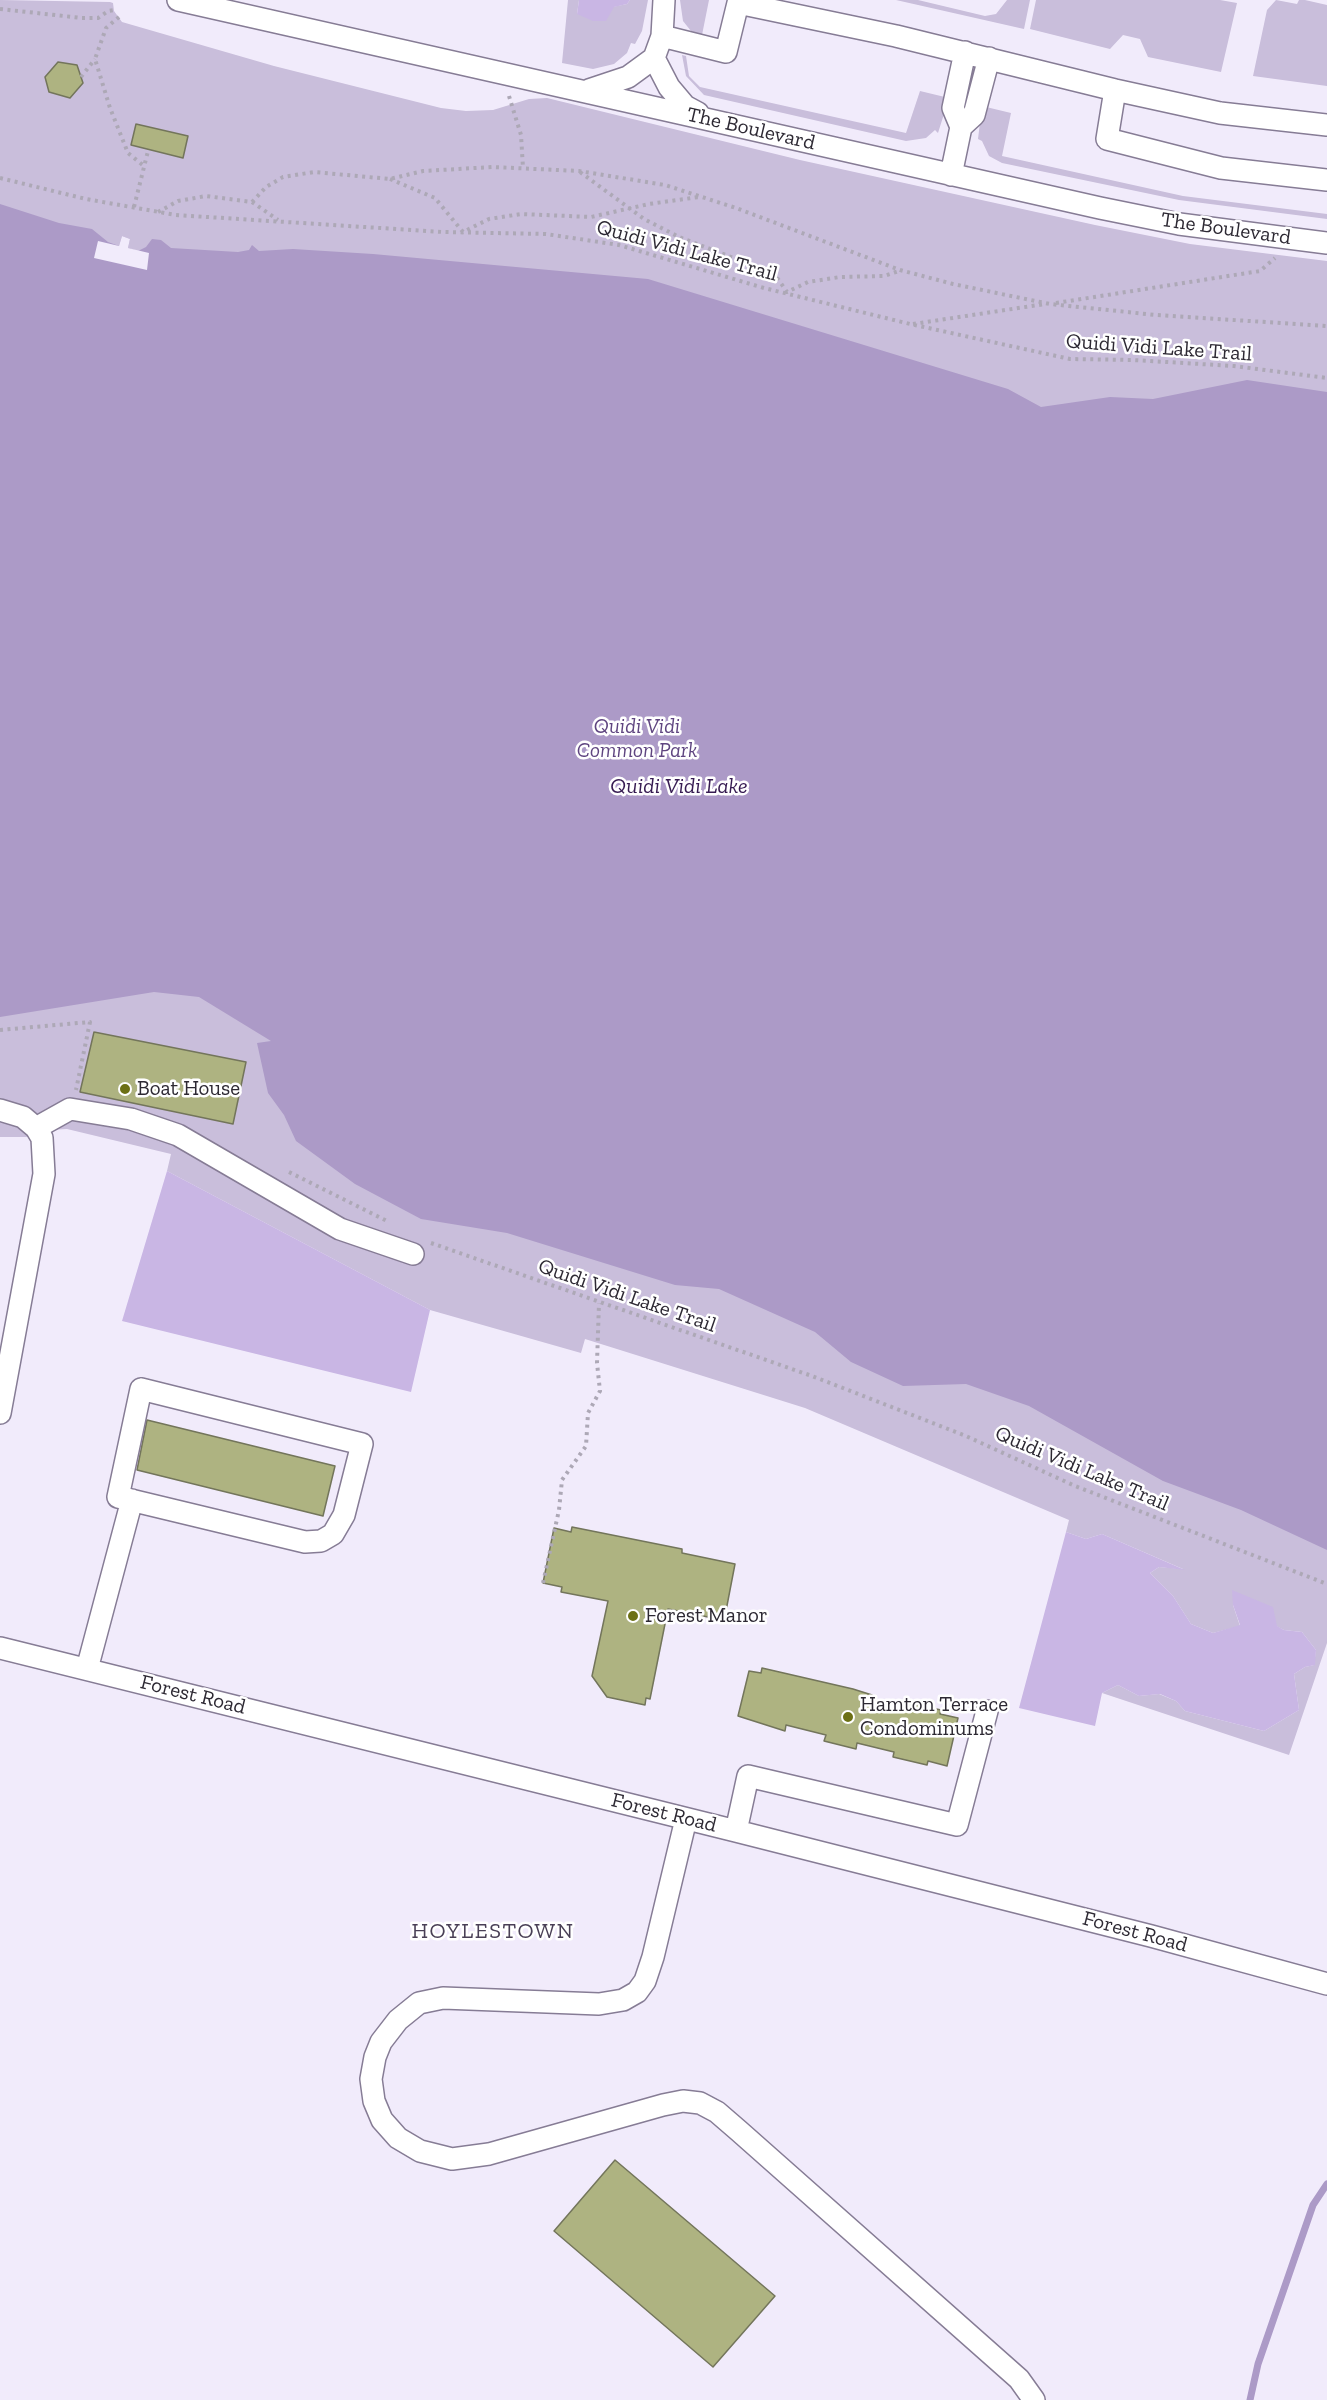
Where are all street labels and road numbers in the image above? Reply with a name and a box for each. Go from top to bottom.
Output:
street label: The Boulevard [684,102,818,156]
street label: The Boulevard [1159,207,1293,251]
street label: Quidi Vidi Lake Trail [594,215,780,287]
street label: Quidi Vidi Lake Trail [1065,329,1253,367]
street label: Quidi Vidi Lake Trail [535,1254,719,1338]
street label: Quidi Vidi Lake Trail [991,1421,1173,1517]
street label: Forest Road [138,1670,248,1720]
street label: Forest Road [609,1788,719,1838]
street label: Forest Road [1080,1906,1190,1958]

